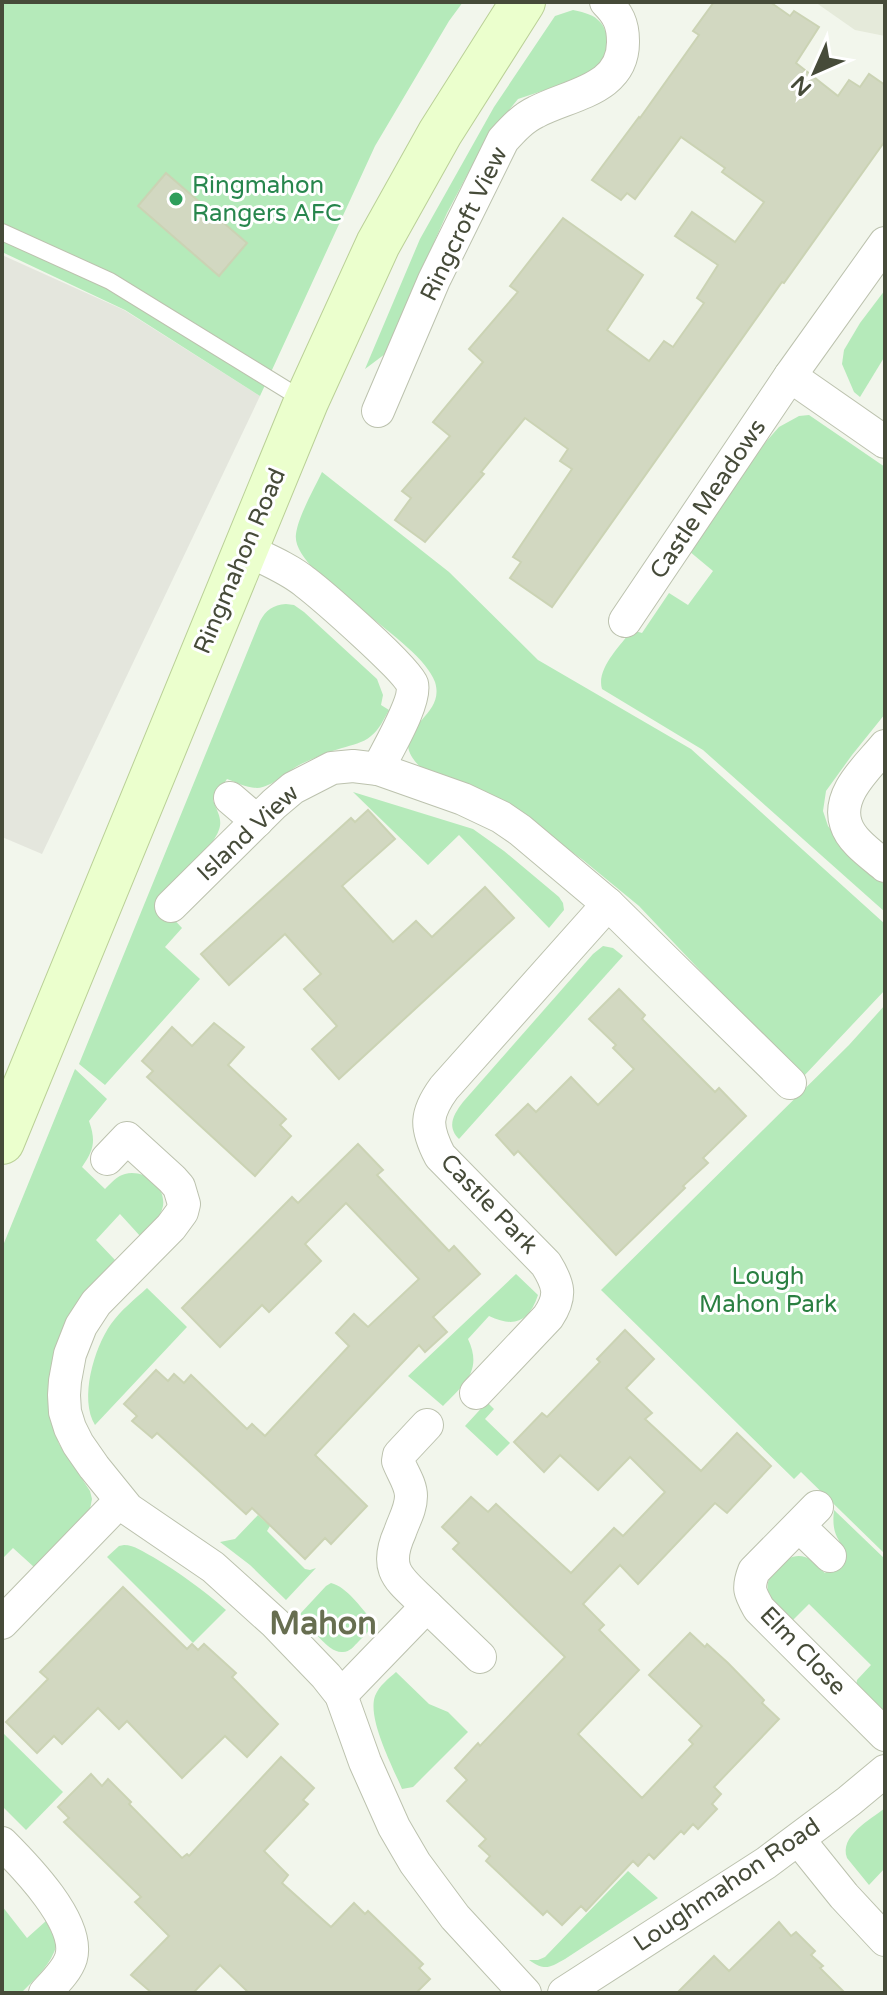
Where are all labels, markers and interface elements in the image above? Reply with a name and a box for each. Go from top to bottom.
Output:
north arrow [775,32,855,112]
text: N [786,70,817,101]
street label: Ringcroft View [414,142,514,306]
place label: Ringmahon Rangers AFC [192,171,342,228]
marker: Ringmahon Rangers AFC [167,190,185,208]
street label: Castle Meadows [644,414,772,584]
street label: Ringmahon Road [188,464,292,658]
street label: Island View [191,779,305,887]
street label: Castle Park [434,1148,544,1260]
park label: Lough Mahon Park [699,1262,837,1319]
street label: Elm Close [754,1601,852,1701]
district label: Mahon [269,1605,377,1643]
street label: Loughmahon Road [628,1812,826,1958]

